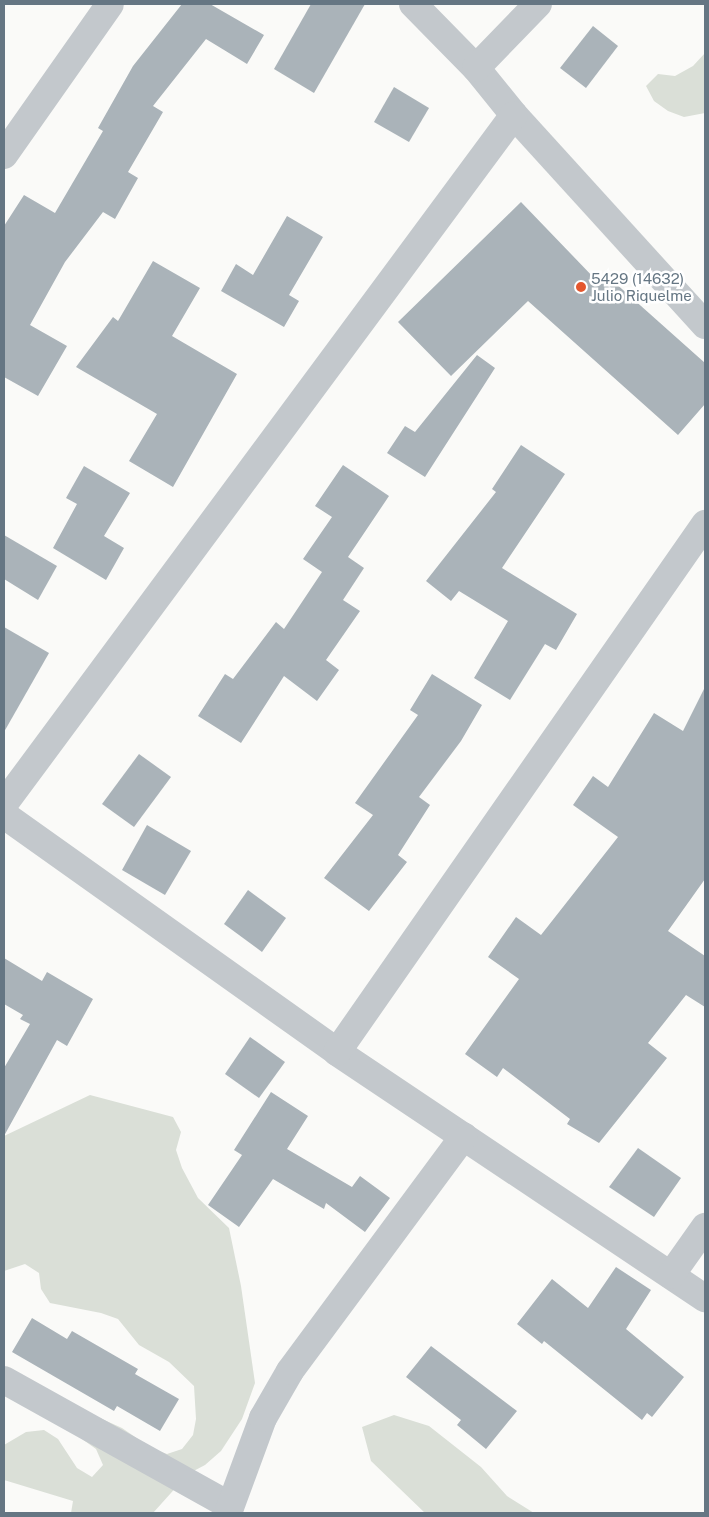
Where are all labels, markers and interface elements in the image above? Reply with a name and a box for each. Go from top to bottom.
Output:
place label: 5429 (14632) Julio Riquelme [591,269,692,304]
marker: 5429 (14632) Julio Riquelme [575,281,587,293]

